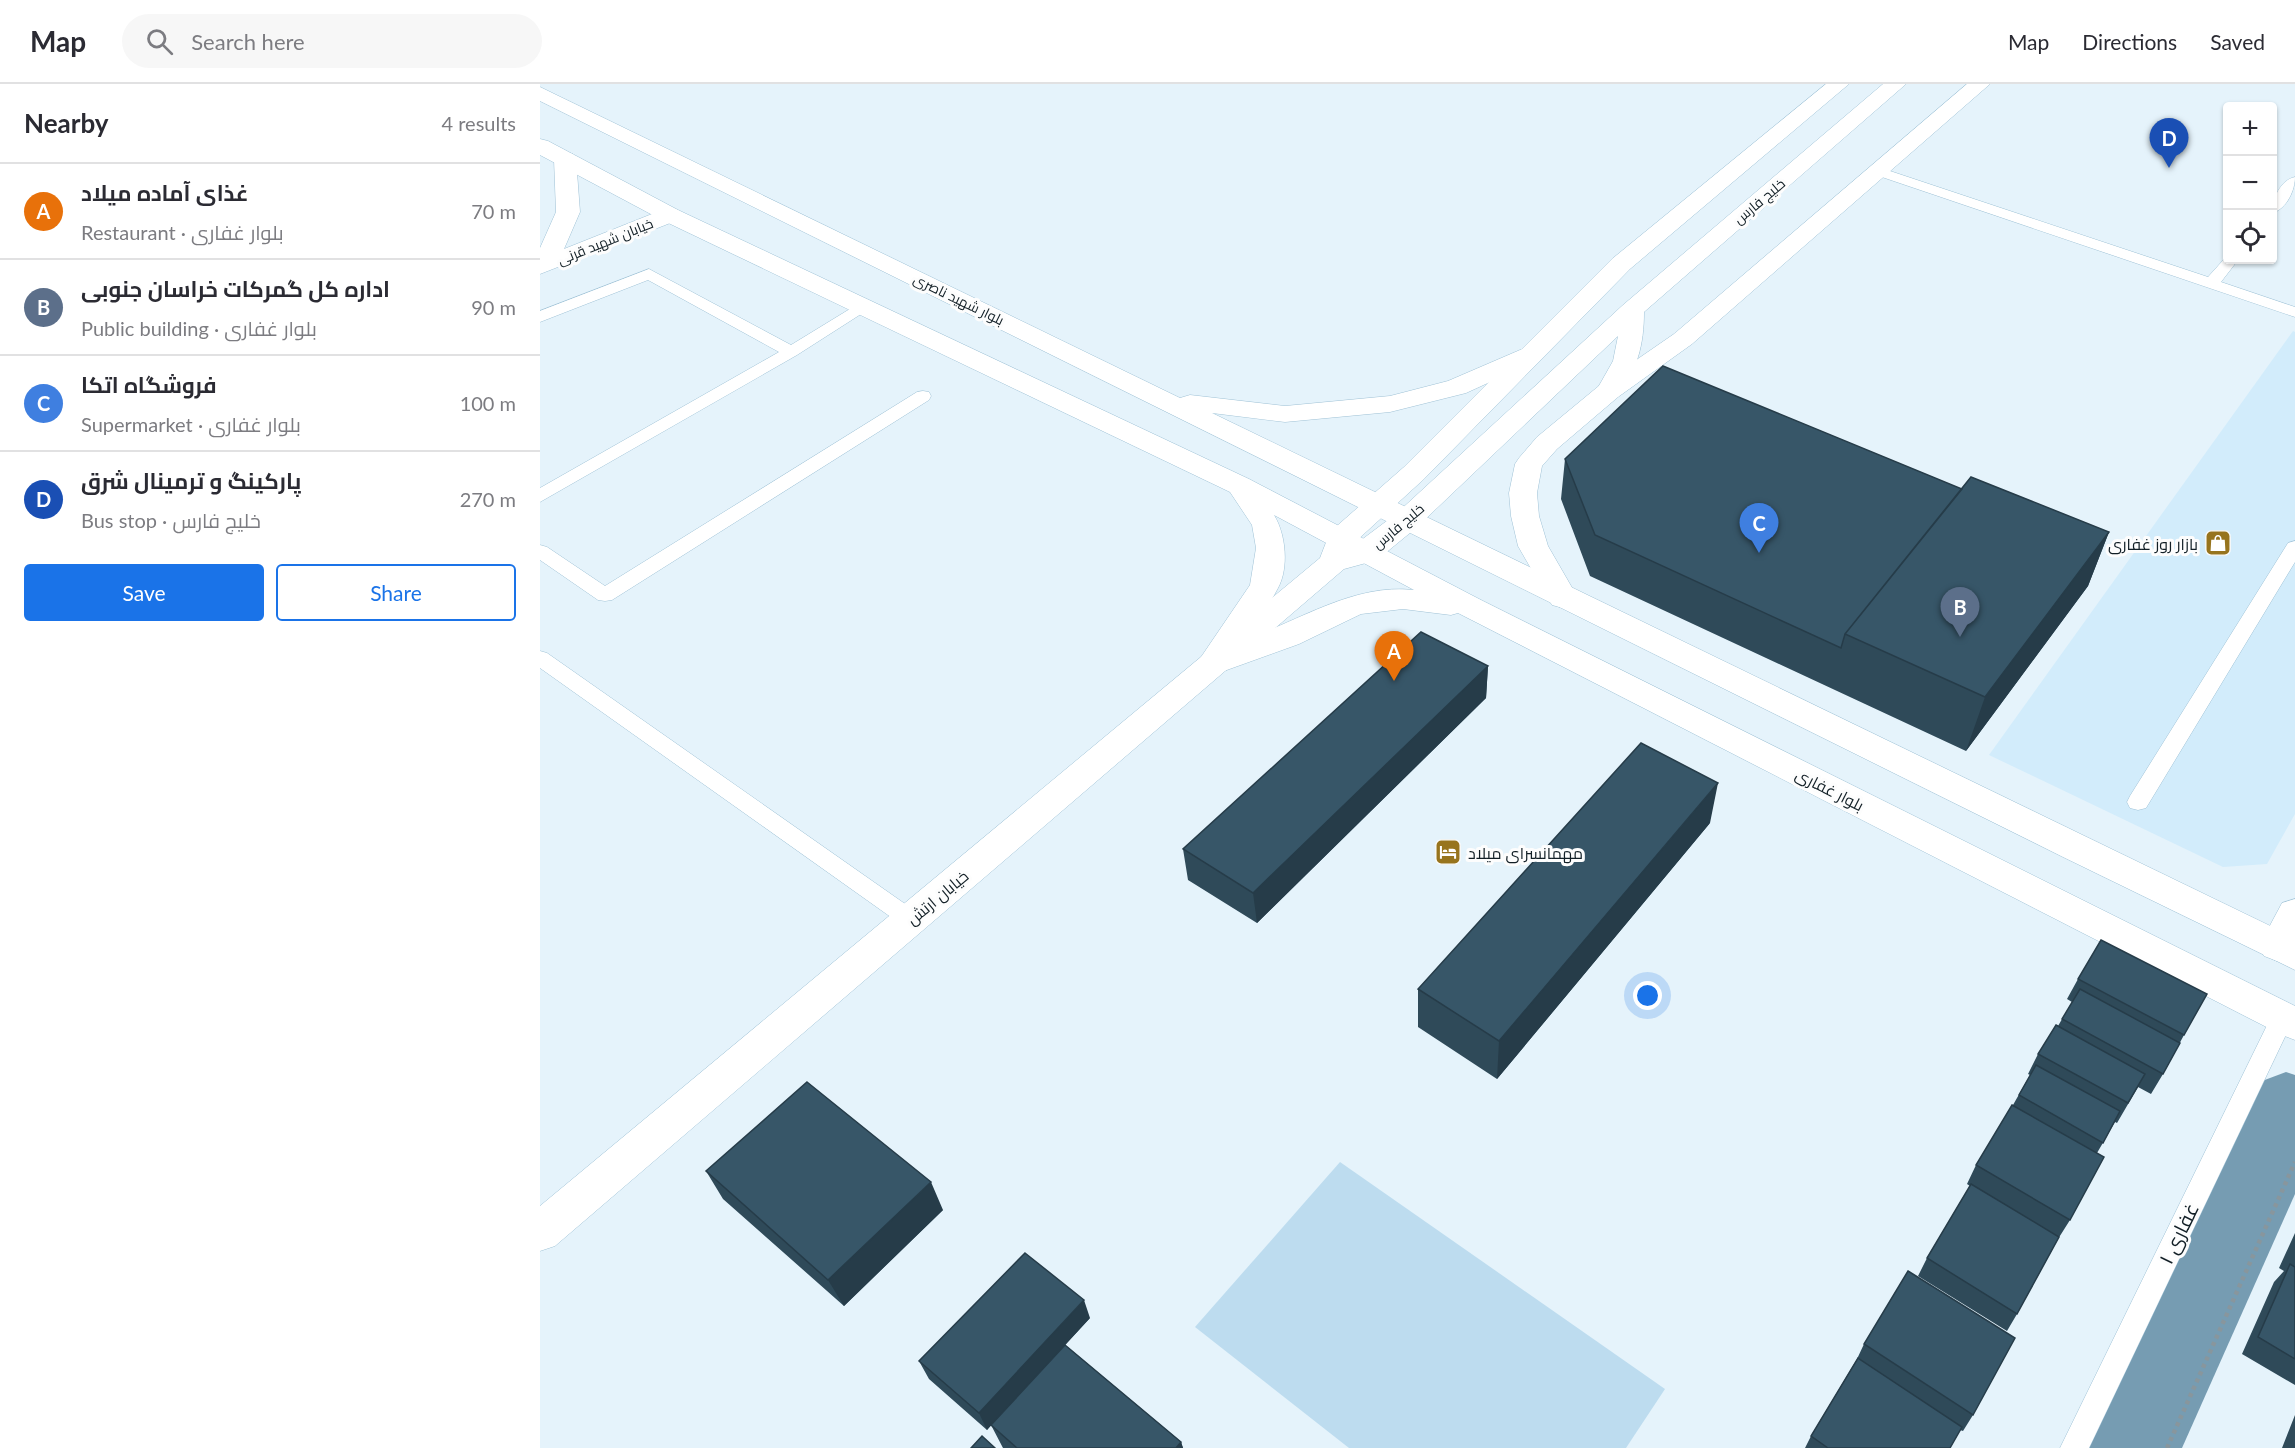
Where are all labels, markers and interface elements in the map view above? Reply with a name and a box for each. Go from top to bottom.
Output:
search box [122,14,542,68]
text: Map [30,24,86,58]
icon: search [143,25,176,58]
text: Search here [191,28,305,55]
text: Map [2008,29,2049,54]
text: Directions [2082,29,2177,54]
text: Saved [2210,29,2265,54]
map controls [2223,102,2277,264]
button: + [2223,102,2277,156]
text: Nearby [24,107,109,139]
text: 4 results [441,111,516,135]
pin: D [2150,118,2188,168]
button: − [2223,156,2277,210]
street label: خلیج فارس [1730,175,1789,228]
text: غذای آماده میلاد [81,179,248,206]
text: A [37,199,50,223]
text: 70 m [471,199,516,223]
button: locate [2223,210,2277,264]
street label: خیابان شهید قرنی [555,214,655,268]
text: Restaurant · بلوار غفاری [81,220,284,244]
street label: بلوار شهید ناصری [911,270,1007,328]
text: اداره کل گمرکات خراسان جنوبی [81,275,390,302]
text: B [37,295,50,319]
text: 90 m [471,295,516,319]
text: Public building · بلوار غفاری [81,316,317,340]
text: فروشگاه اتکا [81,371,217,398]
text: C [37,391,50,415]
text: 100 m [460,391,516,415]
text: Supermarket · بلوار غفاری [81,412,301,436]
text: پارکینگ و ترمینال شرق [81,467,301,494]
text: D [36,487,51,511]
text: 270 m [460,487,516,511]
street label: خلیج فارس [1369,500,1428,553]
pin: C [1740,504,1778,553]
text: Bus stop · خلیج فارس [81,508,261,532]
shop icon: بازار روز غفاری [2203,528,2233,558]
place label: بازار روز غفاری [2108,534,2198,555]
button: Save [24,564,264,621]
button: Share [276,564,516,621]
pin: B [1940,588,1980,637]
pin: A [1374,632,1414,681]
street label: بلوار غفاری [1792,764,1867,816]
hotel icon: مهمانسرای میلاد [1433,837,1463,867]
place label: مهمانسرای میلاد [1468,843,1583,864]
street label: خیابان ارتش [902,866,973,930]
your location [1633,981,1662,1010]
street label: غفاری ۱ [2153,1199,2205,1268]

